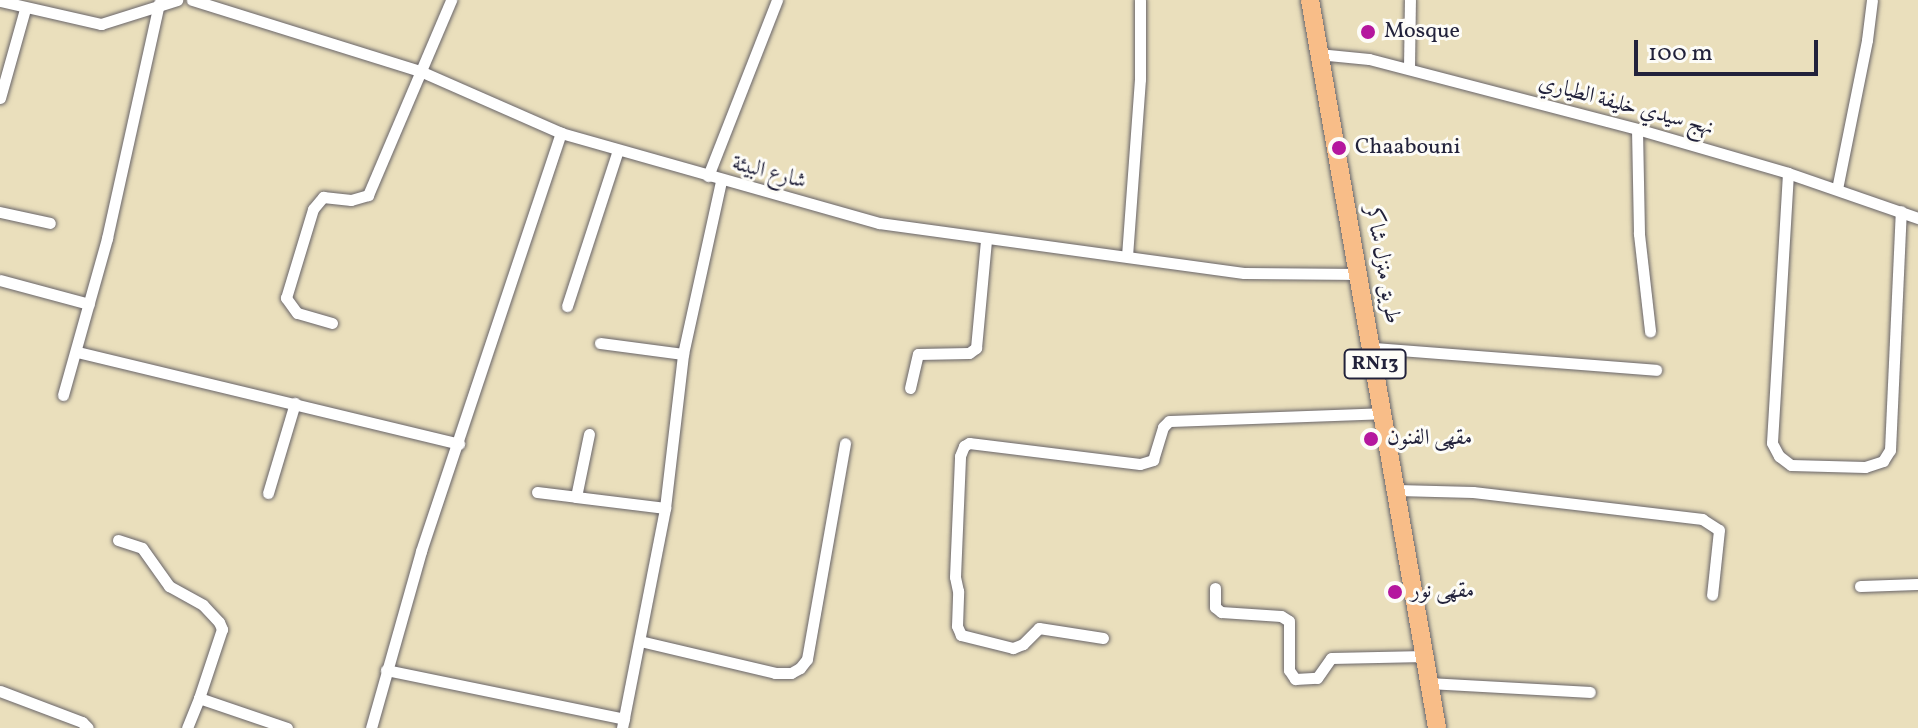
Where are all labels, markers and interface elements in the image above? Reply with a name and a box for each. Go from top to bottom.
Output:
place label: Mosque [1384,19,1460,45]
marker: Mosque [1359,23,1377,41]
scale bar [1638,24,1822,74]
text: 100 m [1648,37,1713,71]
street label: نهج سيدي خليفة الطياري [1535,70,1717,142]
place label: Chaabouni [1355,135,1460,161]
marker: Chaabouni [1330,139,1348,157]
street label: شارع البيئة [729,150,809,196]
street label: طريق منزل شاكر [1359,204,1405,326]
road number: RN13 [1343,348,1407,380]
place label: مقهى الفنون [1387,426,1472,452]
marker: مقهى الفنون [1362,430,1380,448]
place label: مقهى نور [1411,579,1474,605]
marker: مقهى نور [1386,583,1404,601]

